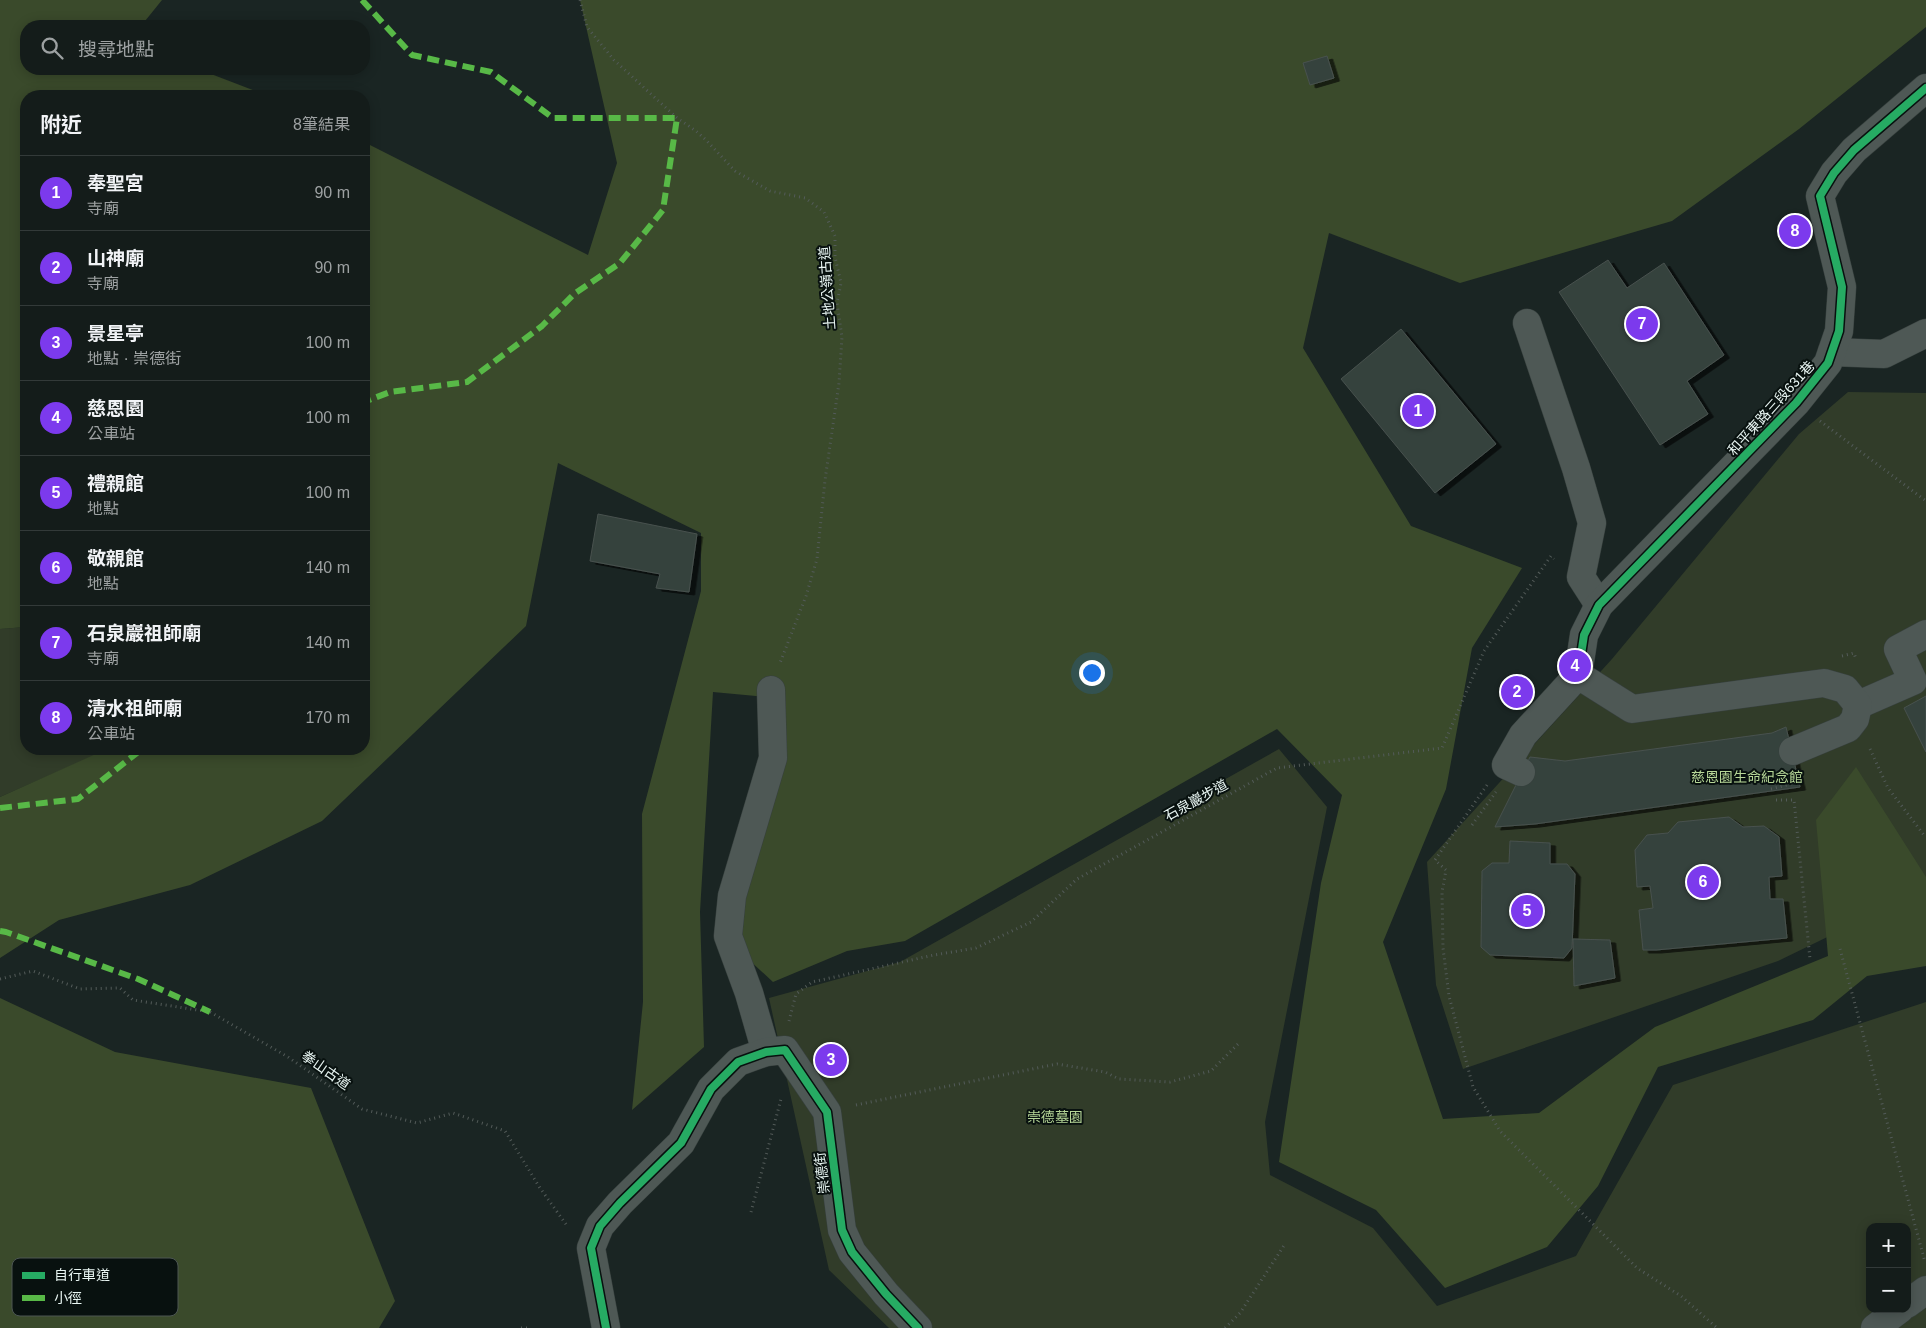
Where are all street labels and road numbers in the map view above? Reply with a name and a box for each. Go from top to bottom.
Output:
street label: 土地公嶺古道 [816,246,838,330]
street label: 和平東路三段631巷 [1724,358,1818,458]
street label: 石泉巖步道 [1162,776,1230,824]
street label: 拳山古道 [298,1047,354,1093]
street label: 崇德街 [812,1151,832,1195]

